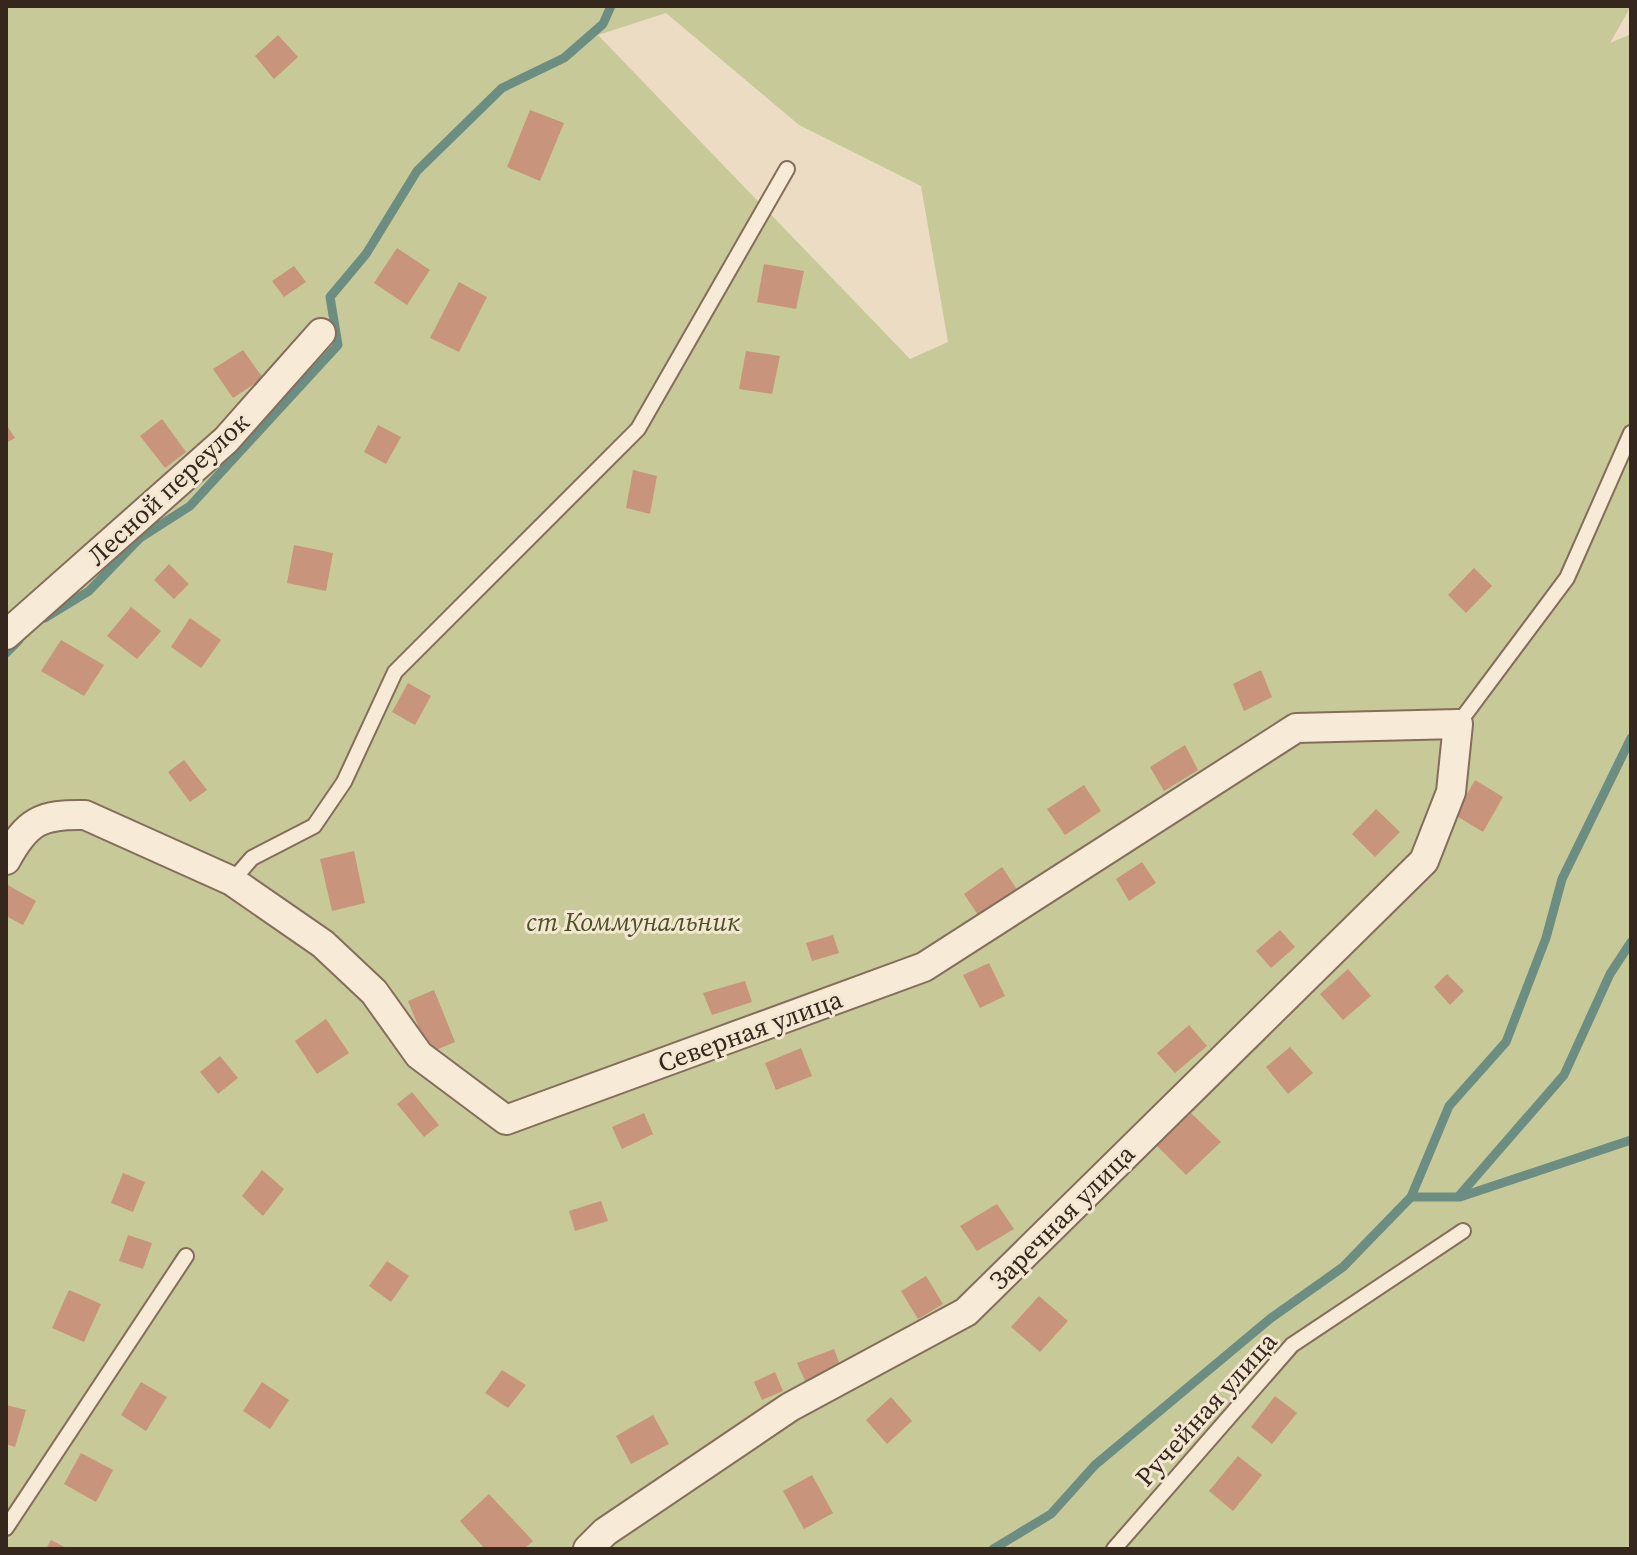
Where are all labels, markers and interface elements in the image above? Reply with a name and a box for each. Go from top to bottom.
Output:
street label: Лесной переулок [79,404,257,574]
park label: ст Коммунальник [526,904,740,940]
street label: Северная улица [653,981,848,1081]
street label: Заречная улица [981,1136,1143,1298]
street label: Ручейная улица [1127,1323,1286,1494]

